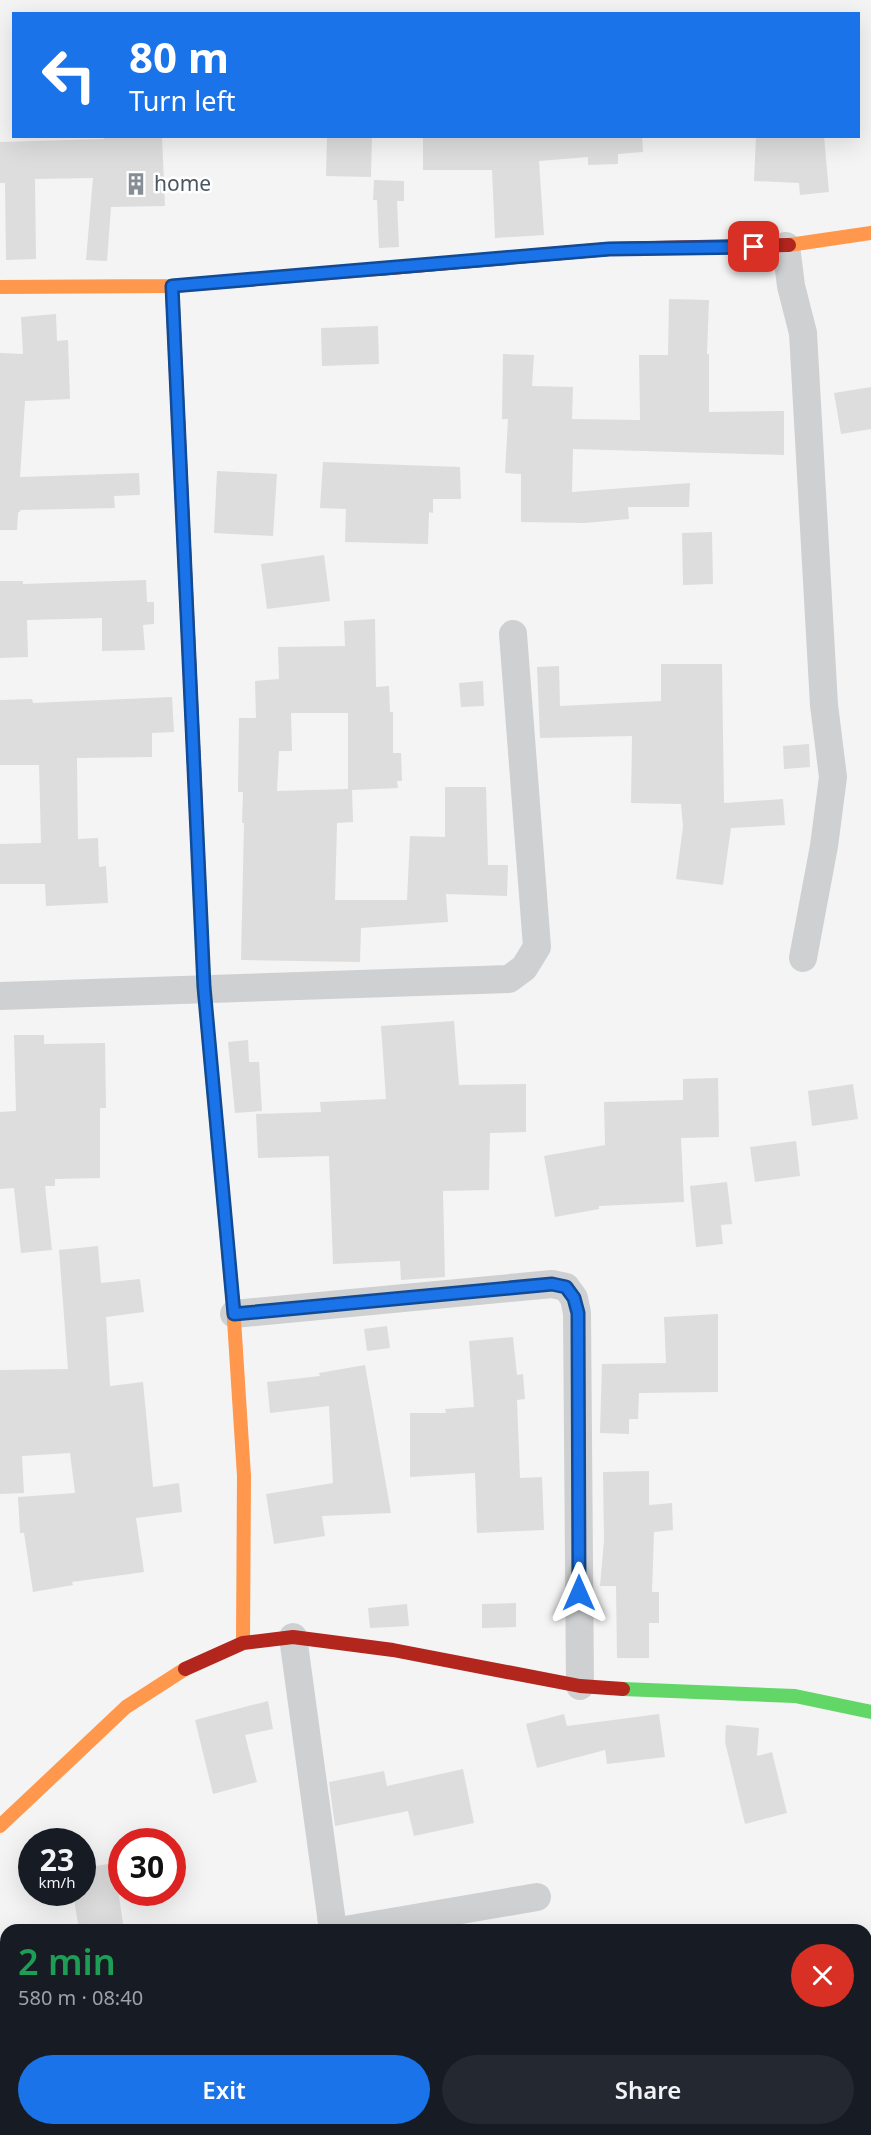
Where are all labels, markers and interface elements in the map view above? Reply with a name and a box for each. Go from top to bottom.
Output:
text: 80 m [129,28,229,85]
icon: left [30,36,108,114]
text: Turn left [129,82,235,119]
place label: home [154,169,211,197]
building icon: home [123,171,149,197]
pin [728,221,779,272]
icon: arrive [737,230,770,263]
position arrow [547,1561,611,1625]
speed limit sign: 30 [108,1828,186,1906]
text: 23 [40,1839,74,1880]
text: km/h [39,1872,75,1892]
text: 2 min [18,1937,116,1986]
button: close [791,1944,854,2007]
text: 580 m · 08:40 [18,1984,143,2011]
button: Exit [18,2055,430,2124]
button: Share [442,2055,854,2124]

